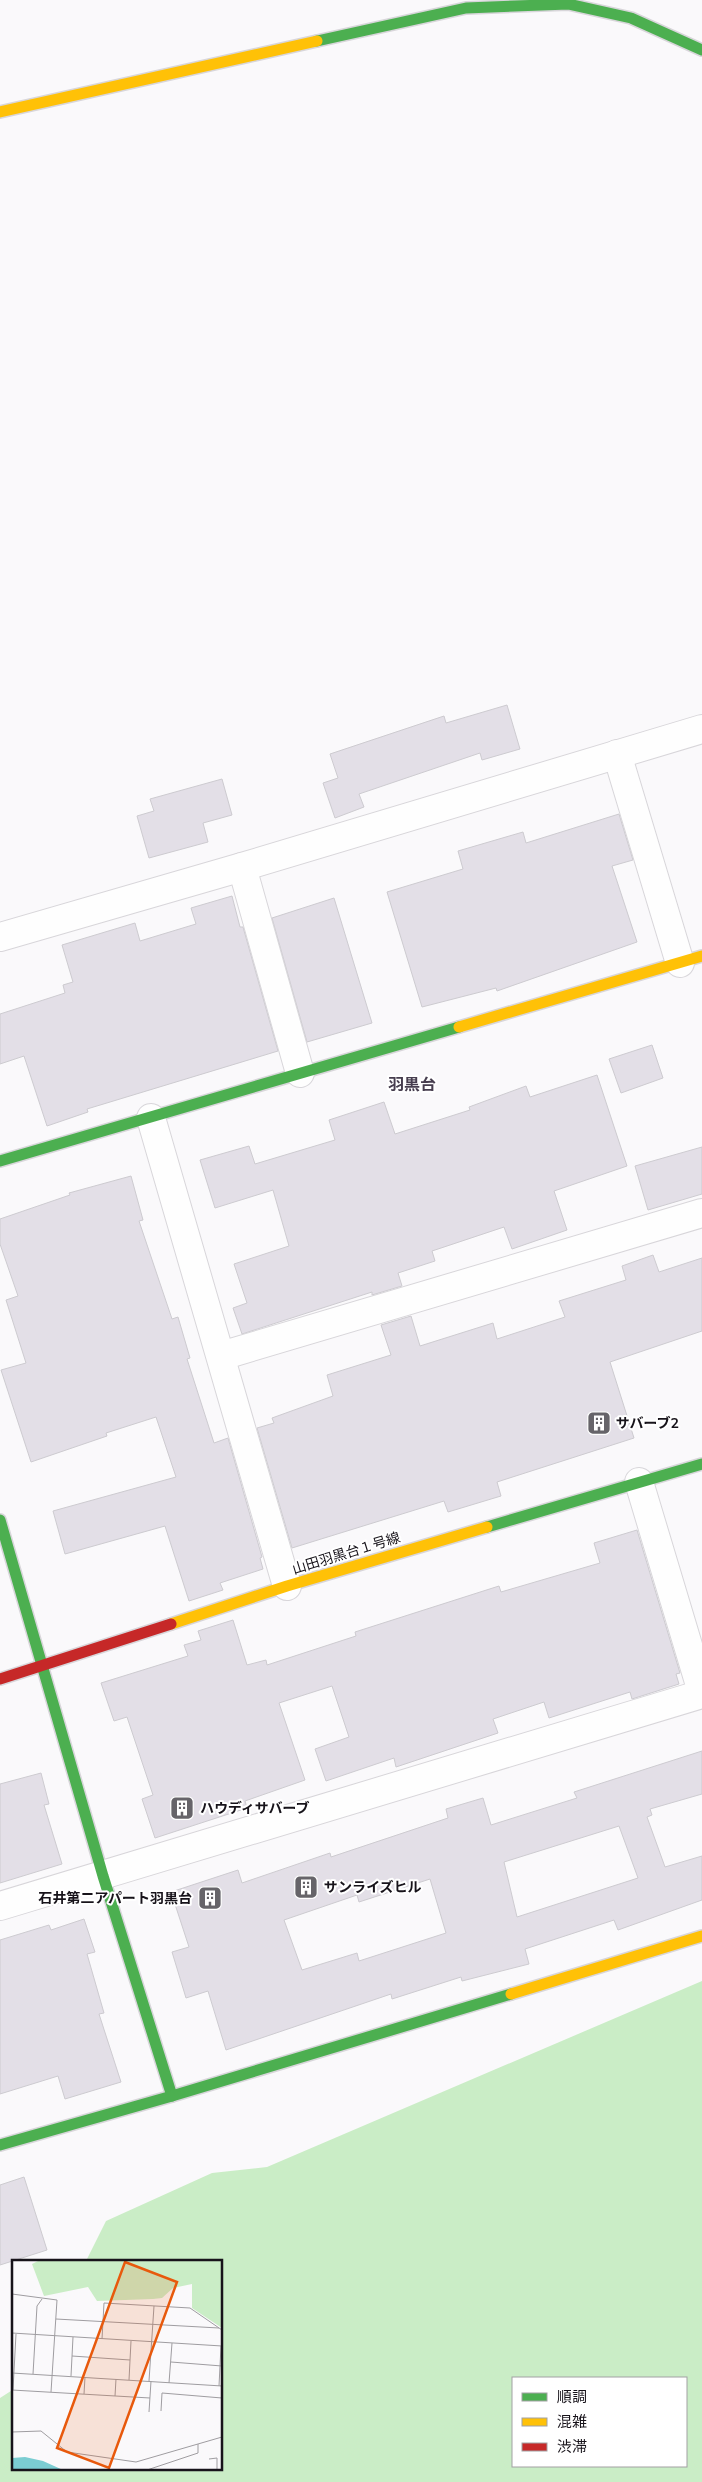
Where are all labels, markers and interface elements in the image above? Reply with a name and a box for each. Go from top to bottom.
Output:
district label: 羽黒台 [388,1074,436,1094]
building icon: サバーブ2 [586,1410,612,1436]
place label: サバーブ2 [616,1414,679,1432]
street label: 山田羽黒台１号線 [290,1528,402,1578]
building icon: ハウディサバーブ [169,1795,195,1821]
place label: ハウディサバーブ [200,1799,310,1817]
building icon: サンライズヒル [293,1874,319,1900]
place label: サンライズヒル [324,1878,422,1896]
building icon: 石井第二アパート羽黒台 [197,1885,223,1911]
place label: 石井第二アパート羽黒台 [38,1889,192,1907]
inset map [12,2260,222,2470]
legend [512,2377,687,2467]
text: 順調 [557,2387,587,2406]
text: 混雑 [557,2412,587,2431]
text: 渋滞 [557,2437,587,2456]

